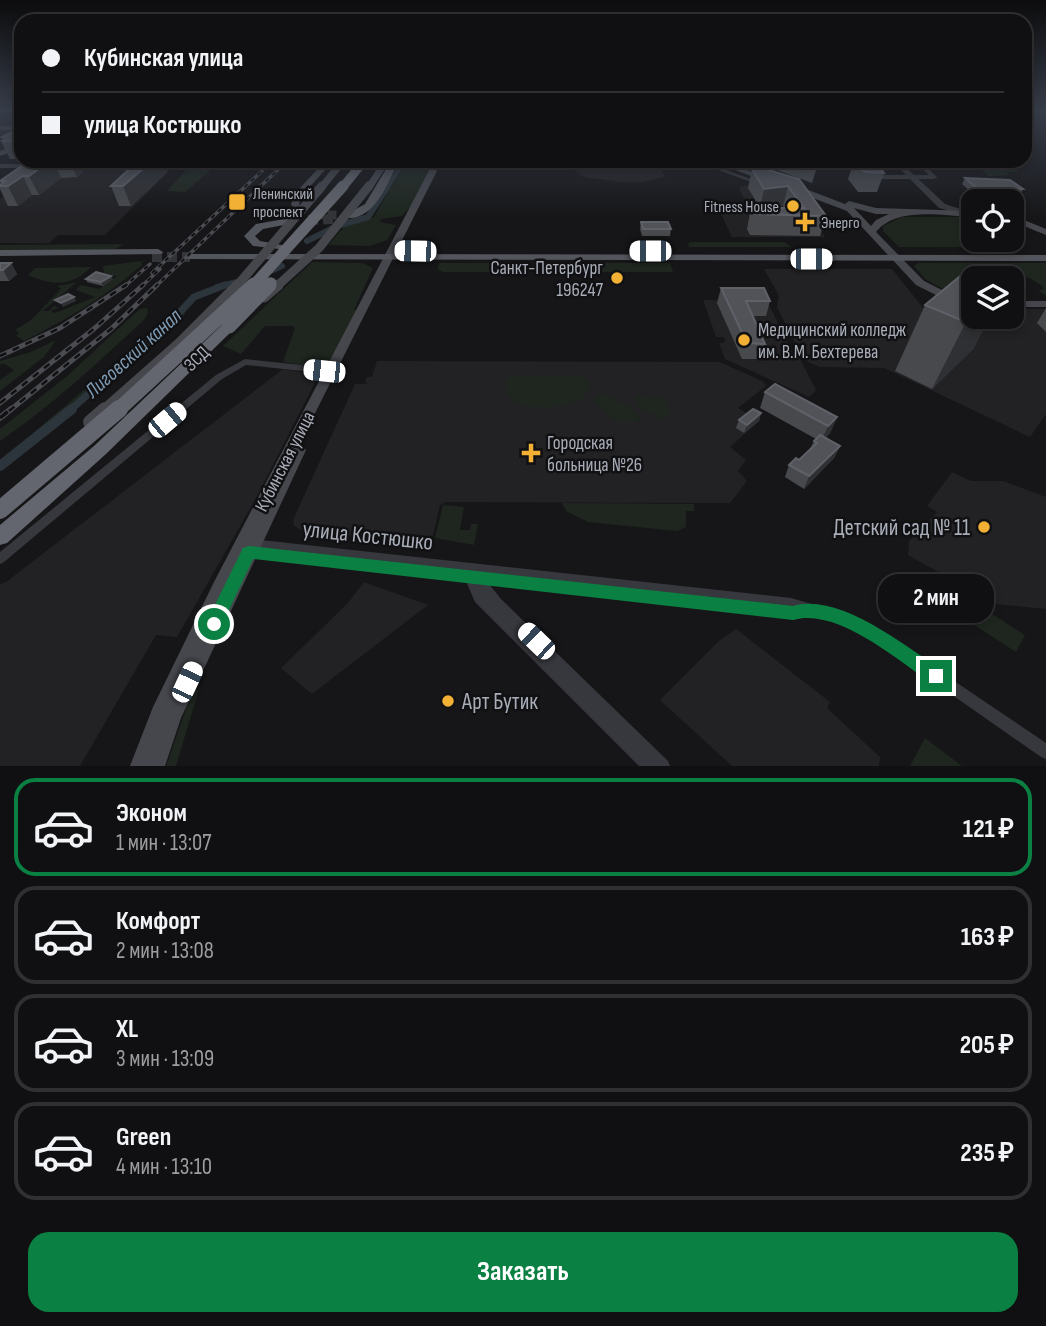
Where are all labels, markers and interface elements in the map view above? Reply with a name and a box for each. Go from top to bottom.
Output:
text: Кубинская улица [84,43,244,74]
text: улица Костюшко [84,110,242,141]
place label: Ленинский проспект [253,185,313,222]
map controls [961,189,1024,329]
button: locate [961,189,1024,252]
marker: Ленинский проспект [227,192,247,212]
place label: Fitness House [704,198,779,217]
marker: Fitness House [785,198,801,214]
marker: Энерго [795,212,815,232]
place label: Энерго [821,214,860,233]
car [394,240,437,262]
car [630,241,672,262]
car [791,249,833,270]
place label: Санкт-Петербург 196247 [491,257,603,302]
button: layers [961,266,1024,329]
marker: Санкт-Петербург 196247 [609,270,625,286]
water label: Лиговский канал [79,303,187,404]
place label: Медицинский колледж им. В.М. Бехтерева [758,319,907,364]
marker: Медицинский колледж им. В.М. Бехтерева [736,332,752,348]
street label: ЗСД [179,342,215,377]
car [303,358,346,384]
car [145,398,190,442]
street label: Кубинская улица [250,408,320,516]
place label: Городская больница №26 [547,432,642,477]
marker: Городская больница №26 [521,443,541,463]
place label: Детский сад № 11 [833,514,970,542]
street label: улица Костюшко [301,515,434,557]
marker: Детский сад № 11 [976,519,992,535]
callout: 2 мин [878,574,994,624]
text: 2 мин [913,584,959,612]
route start [198,608,230,640]
car [514,619,559,663]
car [169,659,206,705]
route end [920,660,952,692]
place label: Арт Бутик [461,688,538,716]
marker: Арт Бутик [440,693,456,709]
icon: car [32,796,95,859]
text: Эконом [116,798,187,829]
text: 121 ₽ [963,814,1014,845]
text: 1 мин · 13:07 [116,829,211,857]
icon: car [32,904,95,967]
text: Комфорт [116,906,200,937]
text: 163 ₽ [961,922,1014,953]
text: 2 мин · 13:08 [116,937,214,965]
icon: car [32,1012,95,1075]
text: XL [116,1014,138,1045]
text: 205 ₽ [960,1030,1014,1061]
text: 3 мин · 13:09 [116,1045,214,1073]
icon: car [32,1120,95,1183]
text: Green [116,1122,171,1153]
text: 235 ₽ [960,1138,1014,1169]
text: 4 мин · 13:10 [116,1153,212,1181]
button: Заказать [28,1232,1018,1312]

